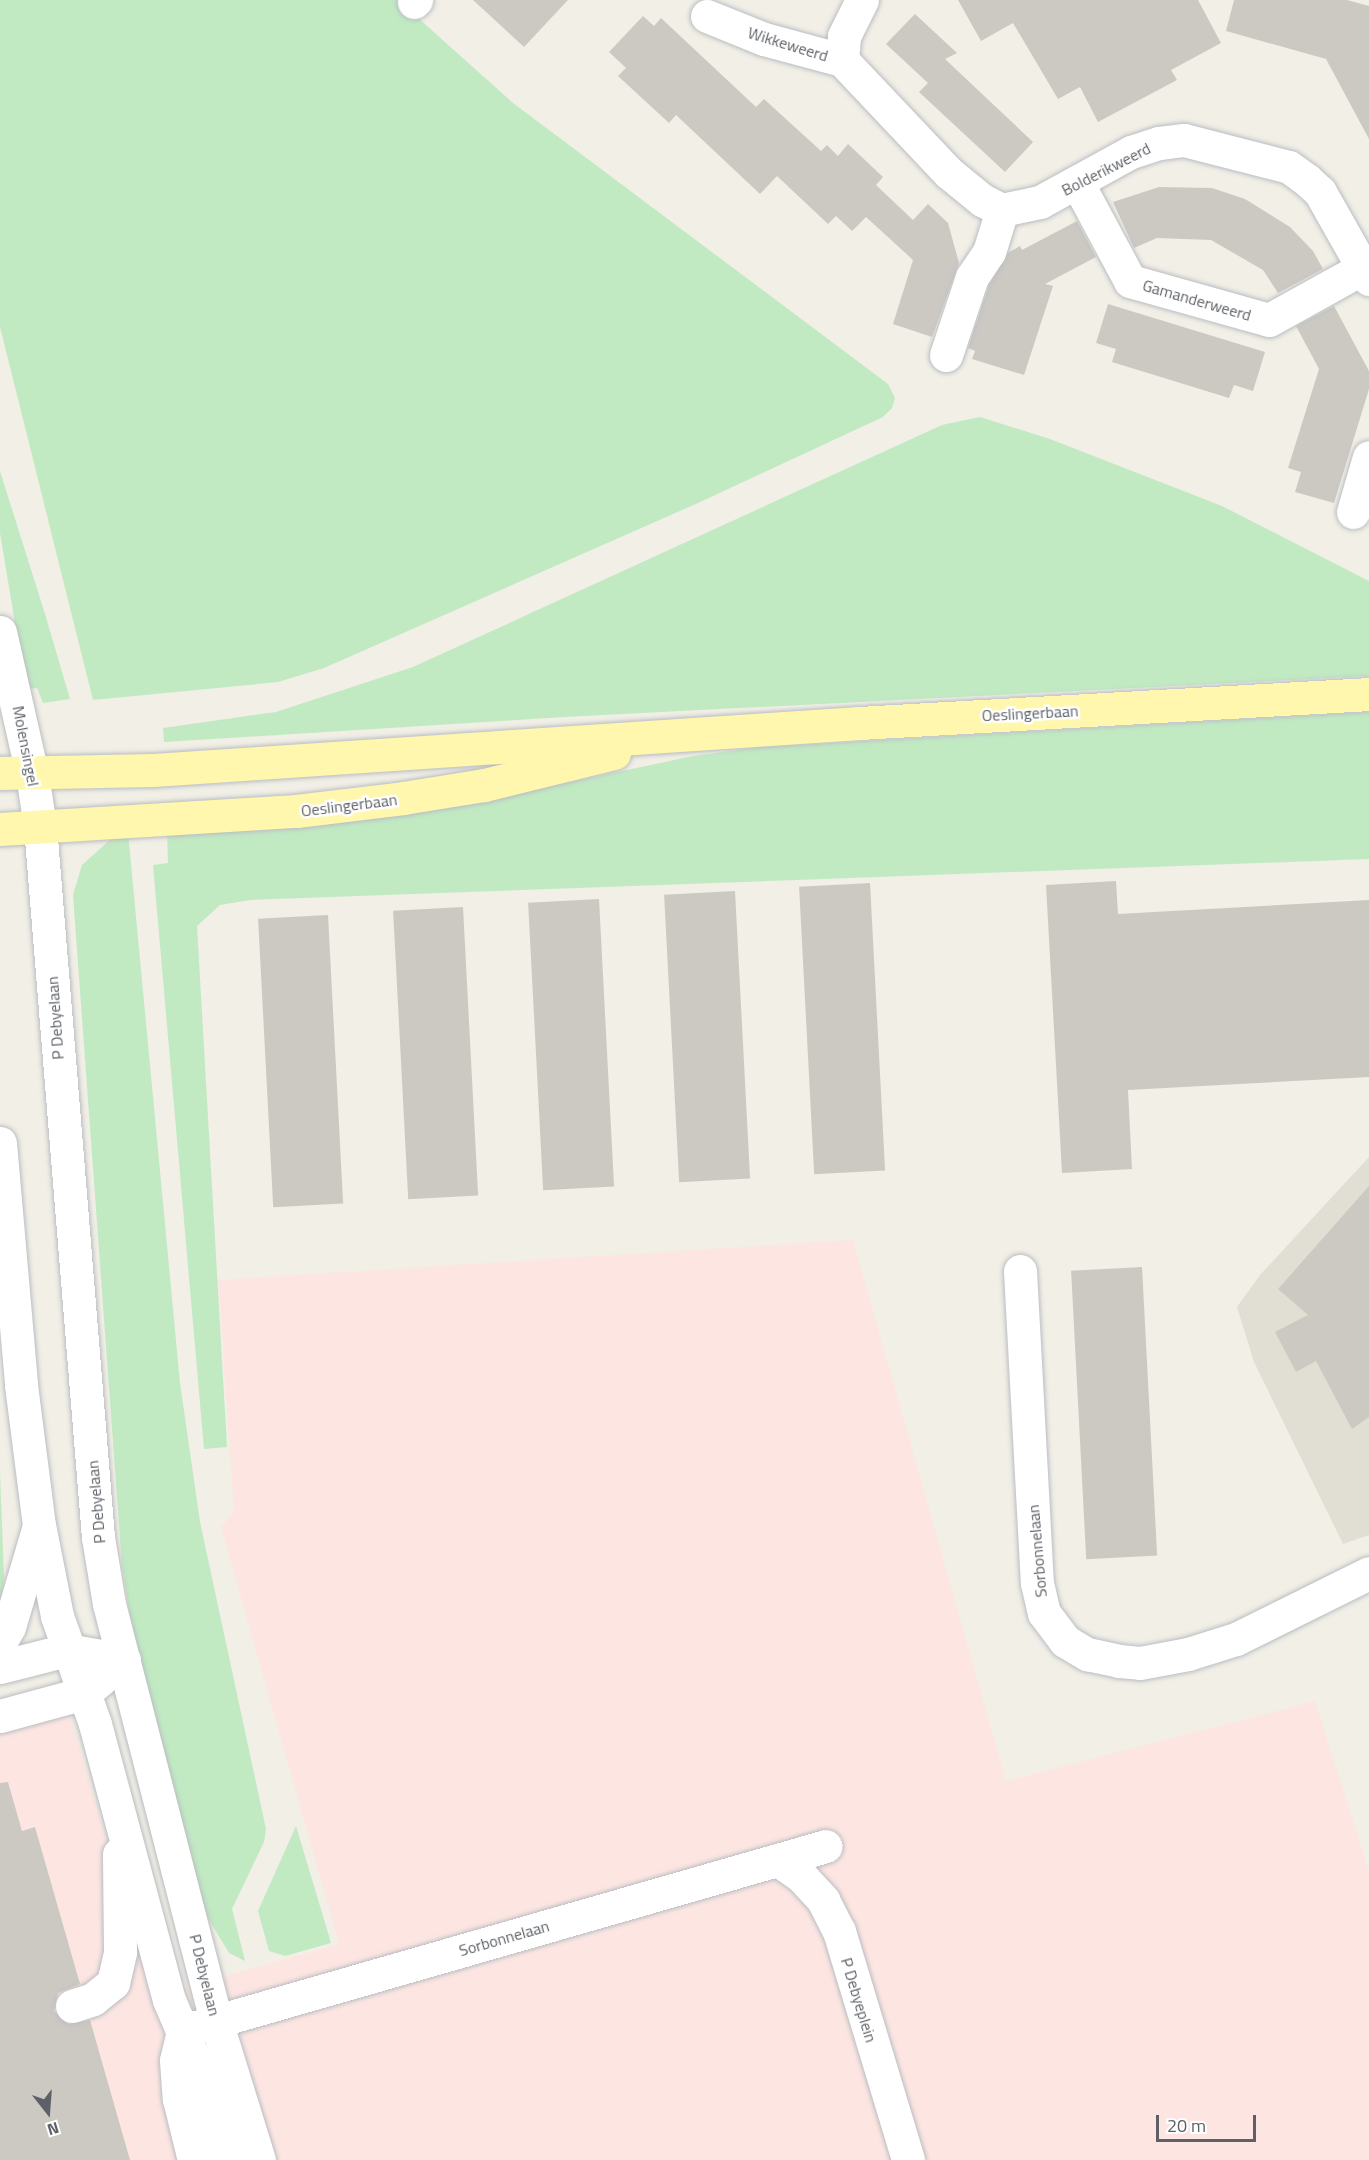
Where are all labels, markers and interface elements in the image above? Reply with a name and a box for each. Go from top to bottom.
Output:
street label: Wikkeweerd [746,23,830,65]
street label: Bolderikweerd [1058,138,1154,200]
street label: Gamanderweerd [1141,275,1253,325]
street label: Oeslingerbaan [981,701,1079,725]
street label: Molensingel [9,704,43,788]
street label: Oeslingerbaan [300,790,398,820]
street label: P Debyelaan [43,976,67,1060]
street label: P Debyelaan [83,1459,109,1545]
street label: Sorbonnelaan [1023,1504,1051,1598]
street label: Sorbonnelaan [457,1916,551,1960]
street label: P Debyelaan [186,1932,224,2018]
street label: P Debyeplein [837,1955,881,2045]
north arrow [18,2082,78,2142]
scale bar [1159,2103,1260,2141]
text: 20 m [1167,2112,1206,2139]
text: N [44,2116,62,2142]

